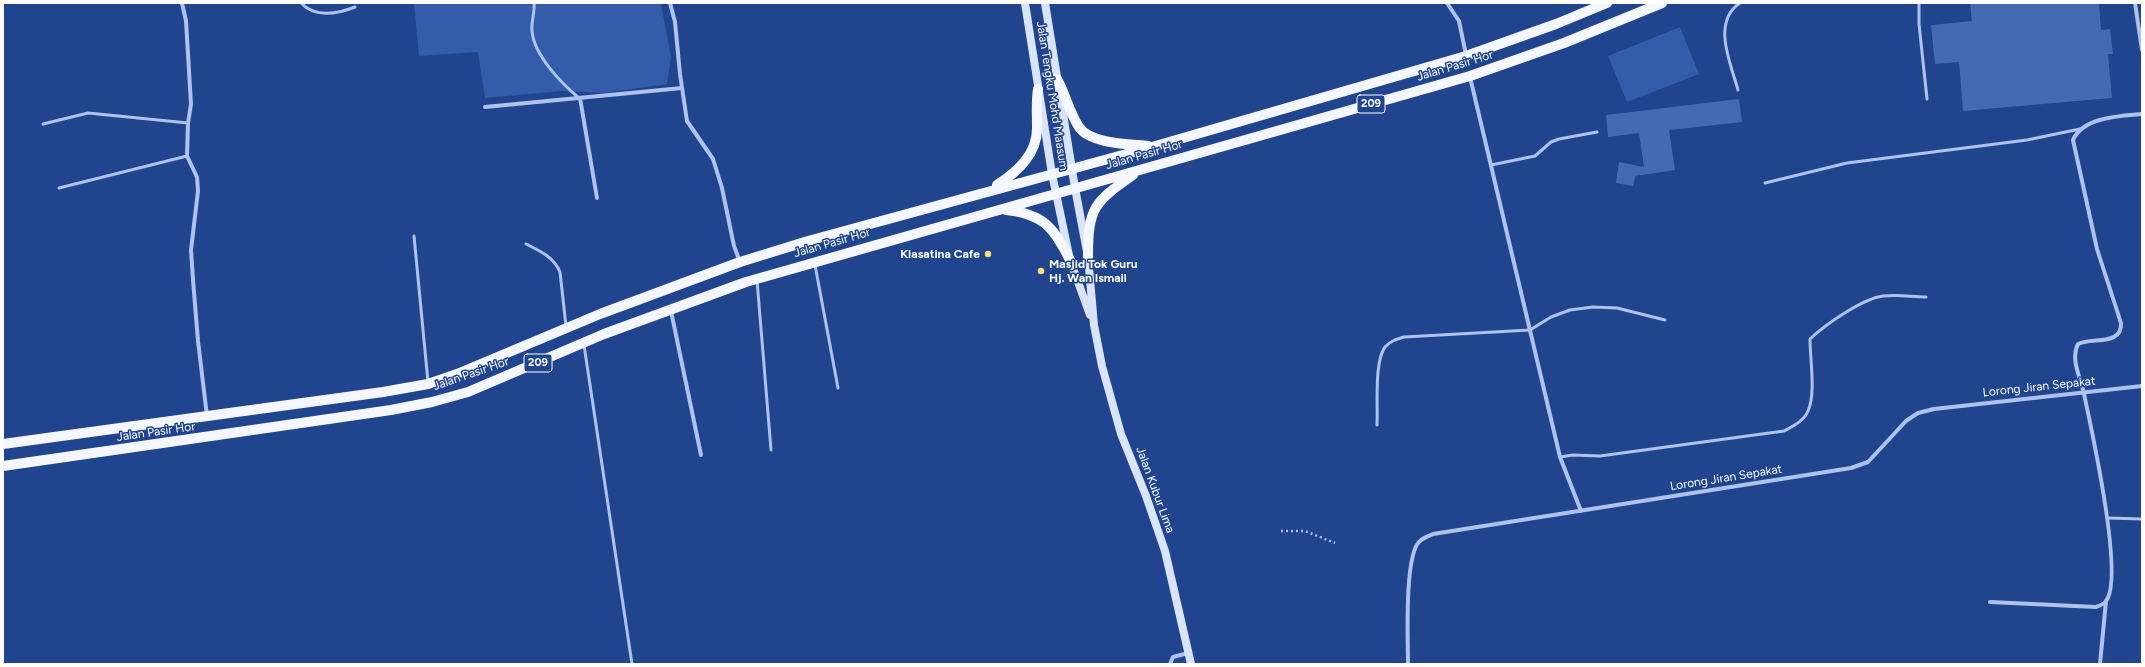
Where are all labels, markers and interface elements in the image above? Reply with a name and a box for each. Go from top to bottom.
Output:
street label: Jalan Tengku Mohd Maasum [1033,20,1071,172]
street label: Jalan Pasir Hor [1415,48,1495,84]
road number: 209 [1357,95,1385,113]
street label: Jalan Pasir Hor [1104,137,1184,173]
street label: Jalan Pasir Hor [792,225,872,261]
place label: Kiasatina Cafe [900,247,980,261]
marker: Kiasatina Cafe [983,249,993,259]
place label: Masjid Tok Guru Hj. Wan Ismail [1049,257,1137,285]
marker: Masjid Tok Guru Hj. Wan Ismail [1036,266,1046,276]
street label: Jalan Pasir Hor [431,354,511,394]
road number: 209 [524,354,552,372]
street label: Lorong Jiran Sepakat [1982,374,2096,400]
street label: Jalan Pasir Hor [116,419,196,445]
street label: Jalan Kubur Lima [1133,445,1177,535]
street label: Lorong Jiran Sepakat [1669,462,1783,494]

